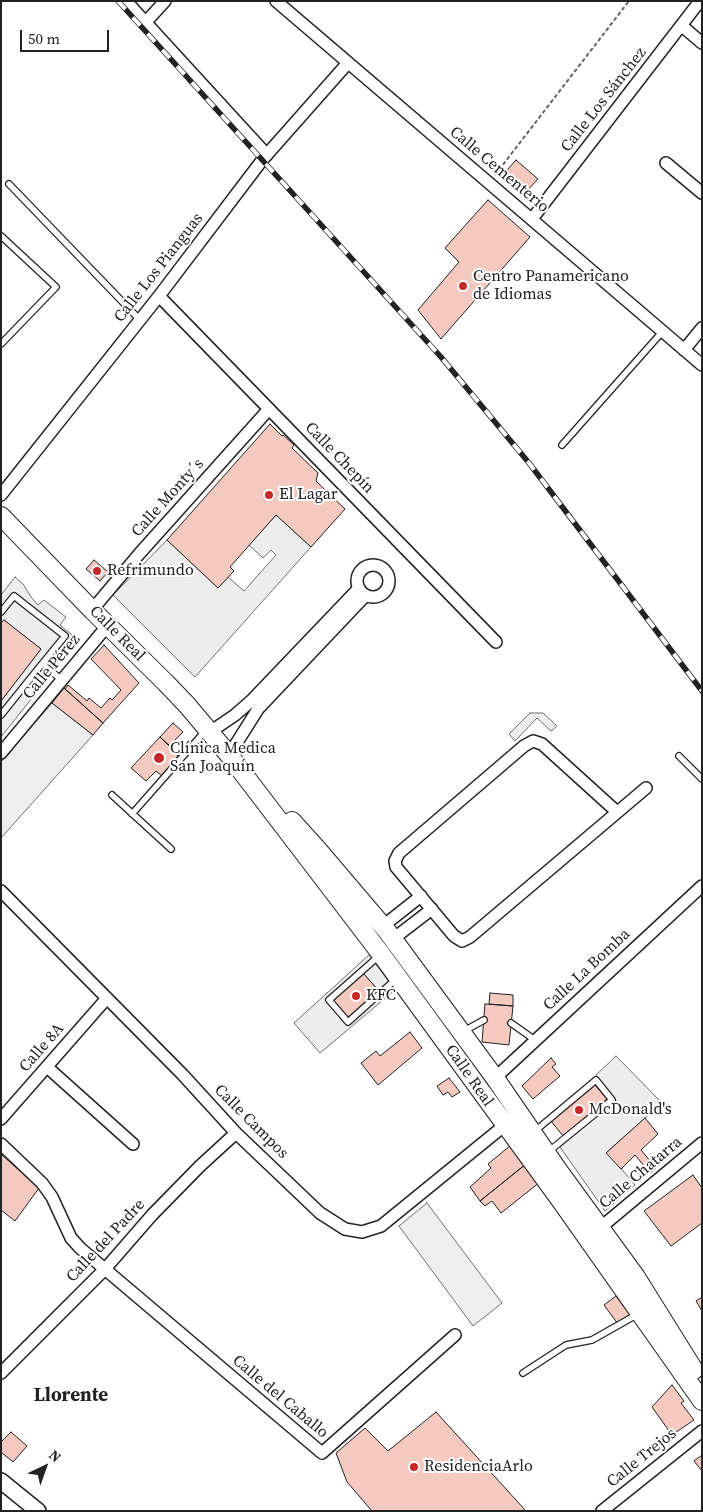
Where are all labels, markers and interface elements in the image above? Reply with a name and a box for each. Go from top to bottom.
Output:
scale bar [22,20,111,52]
text: 50 m [28,28,60,49]
street label: Calle Los Sánchez [557,44,651,156]
street label: Calle Cementerio [445,123,553,217]
street label: Calle Los Pianguas [110,210,208,326]
place label: Centro Panamericano de Idiomas [473,267,629,305]
marker: Centro Panamericano de Idiomas [457,280,469,292]
street label: Calle Chepín [300,419,378,497]
street label: Calle Monty´s [128,455,208,541]
place label: El Lagar [279,485,337,505]
marker: El Lagar [263,489,275,501]
place label: Refrimundo [107,561,194,581]
marker: Refrimundo [91,565,103,577]
street label: Calle Real [85,602,149,666]
street label: Calle Pérez [19,631,85,703]
place label: Clínica Medica San Joaquín [170,739,276,777]
marker: Clínica Medica San Joaquín [152,751,166,765]
street label: Calle La Bomba [540,925,634,1015]
place label: KFC [366,986,396,1006]
marker: KFC [350,990,362,1002]
street label: Calle 8A [16,1020,68,1076]
street label: Calle Real [441,1041,497,1111]
street label: Calle Campos [210,1081,292,1163]
place label: McDonald's [589,1100,672,1120]
marker: McDonald's [573,1104,585,1116]
street label: Calle Chatarra [596,1133,686,1213]
street label: Calle del Padre [63,1195,149,1287]
street label: Calle del Caballo [228,1351,332,1443]
district label: Llorente [34,1385,108,1407]
street label: Calle Trejos [603,1424,681,1492]
north arrow [20,1442,70,1492]
text: N [45,1445,66,1467]
place label: ResidenciaArlo [424,1457,533,1477]
marker: ResidenciaArlo [408,1461,420,1473]

